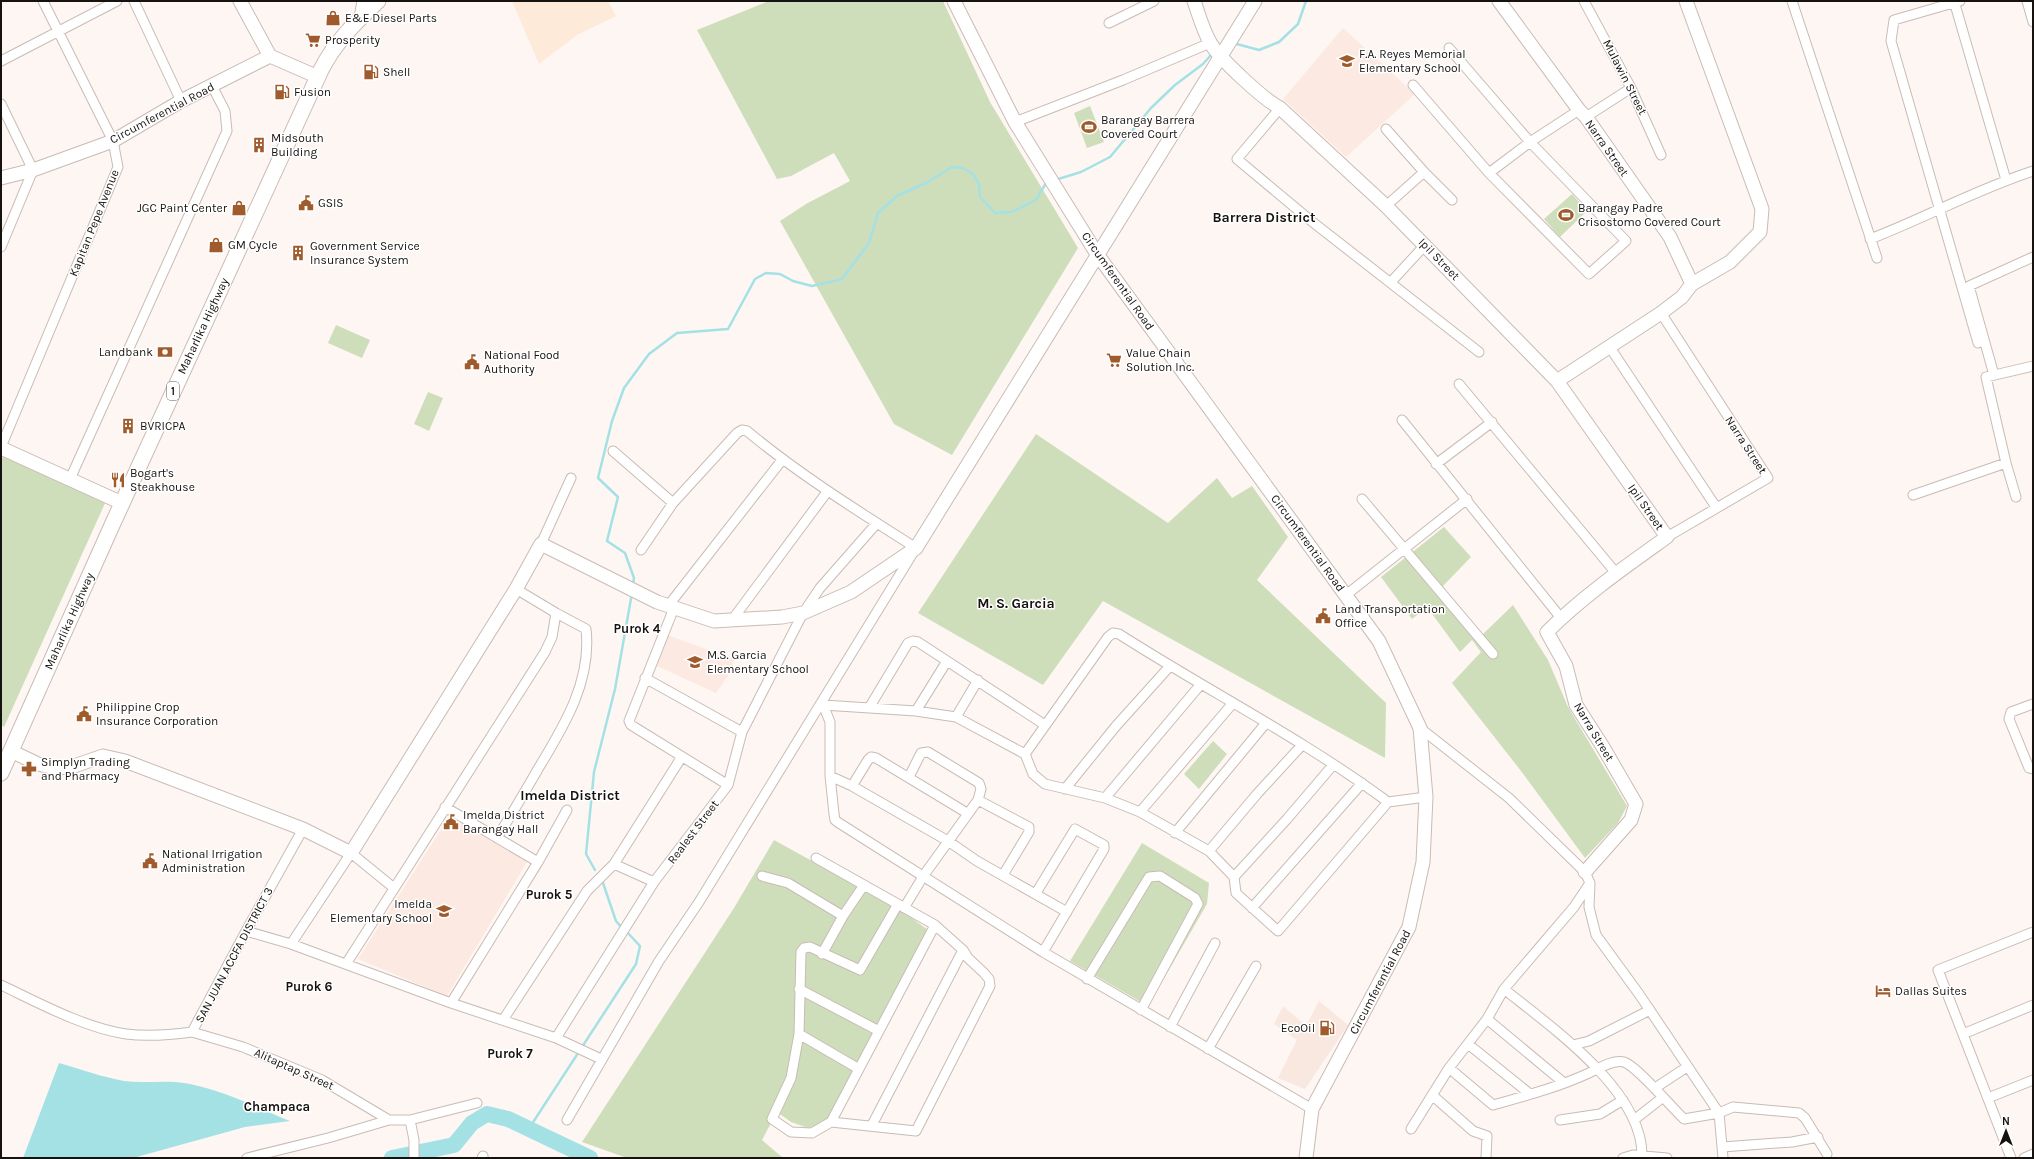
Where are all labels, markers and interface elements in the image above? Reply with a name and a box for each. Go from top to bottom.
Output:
shop icon: E&E Diesel Parts [324,9,342,27]
place label: E&E Diesel Parts [345,11,437,25]
supermarket icon: Prosperity [304,31,322,49]
place label: Prosperity [325,33,380,47]
street label: Mulawin Street [1600,37,1650,117]
place label: F.A. Reyes Memorial Elementary School [1359,47,1466,75]
school or university icon: F.A. Reyes Memorial Elementary School [1338,52,1356,70]
fuel station icon: Shell [362,63,380,81]
place label: Shell [383,65,410,79]
street label: Circumferential Road [107,79,217,147]
fuel station icon: Fusion [273,83,291,101]
place label: Fusion [294,85,331,99]
place label: Barangay Barrera Covered Court [1101,113,1195,141]
street label: Narra Street [1582,117,1632,179]
sports icon: Barangay Barrera Covered Court [1080,118,1098,136]
place label: Midsouth Building [271,131,324,159]
building icon: Midsouth Building [250,136,268,154]
street label: Kapitan Pepe Avenue [66,168,122,278]
public building icon: GSIS [297,194,315,212]
place label: GSIS [318,196,344,210]
shop icon: JGC Paint Center [230,199,248,217]
place label: JGC Paint Center [137,201,228,215]
place label: Barangay Padre Crisostomo Covered Court [1578,201,1721,229]
sports icon: Barangay Padre Crisostomo Covered Court [1557,206,1575,224]
district label: Barrera District [1212,209,1316,226]
street label: Circumferential Road [1079,229,1157,333]
street label: Ipil Street [1416,235,1463,283]
shop icon: GM Cycle [207,236,225,254]
place label: GM Cycle [228,238,277,252]
place label: Government Service Insurance System [310,239,420,267]
building icon: Government Service Insurance System [289,244,307,262]
street label: Maharlika Highway [175,275,232,376]
bank icon: Landbank [156,343,174,361]
place label: Landbank [99,345,153,359]
place label: Value Chain Solution Inc. [1126,346,1194,374]
place label: National Food Authority [484,348,560,376]
supermarket icon: Value Chain Solution Inc. [1105,351,1123,369]
public building icon: National Food Authority [463,353,481,371]
road number: 1 [167,382,179,400]
street label: Narra Street [1722,414,1770,477]
building icon: BVRICPA [119,417,137,435]
place label: BVRICPA [140,419,185,433]
place label: Bogart's Steakhouse [130,466,195,494]
restaurant icon: Bogart's Steakhouse [109,471,127,489]
street label: Ipil Street [1625,481,1667,533]
street label: Circumferential Road [1268,492,1348,594]
street label: Maharlika Highway [41,570,97,672]
district label: M. S. Garcia [977,595,1055,612]
place label: Land Transportation Office [1335,602,1445,630]
public building icon: Land Transportation Office [1314,607,1332,625]
district label: Purok 4 [614,621,661,636]
place label: M.S. Garcia Elementary School [707,648,809,676]
school or university icon: M.S. Garcia Elementary School [686,653,704,671]
place label: Philippine Crop Insurance Corporation [96,700,218,728]
street label: Narra Street [1571,700,1617,764]
public building icon: Philippine Crop Insurance Corporation [75,705,93,723]
place label: Simplyn Trading and Pharmacy [41,755,130,783]
pharmacy icon: Simplyn Trading and Pharmacy [20,760,38,778]
district label: Imelda District [520,787,620,804]
street label: Realest Street [664,797,722,867]
place label: Imelda District Barangay Hall [463,808,545,836]
public building icon: Imelda District Barangay Hall [442,813,460,831]
place label: National Irrigation Administration [162,847,262,875]
public building icon: National Irrigation Administration [141,852,159,870]
street label: SAN JUAN ACCFA DISTRICT 3 [192,885,276,1025]
district label: Purok 5 [526,887,573,902]
place label: Imelda Elementary School [330,897,432,925]
school or university icon: Imelda Elementary School [435,902,453,920]
street label: Circumferential Road [1346,927,1414,1037]
district label: Purok 6 [285,979,333,994]
hotel icon: Dallas Suites [1874,982,1892,1000]
place label: Dallas Suites [1895,984,1967,998]
fuel station icon: EcoOil [1318,1019,1336,1037]
place label: EcoOil [1281,1021,1315,1035]
street label: Alitaptap Street [252,1045,337,1093]
district label: Purok 7 [487,1046,533,1061]
district label: Champaca [244,1099,310,1114]
north arrow [1986,1111,2026,1151]
text: N [2002,1115,2010,1128]

